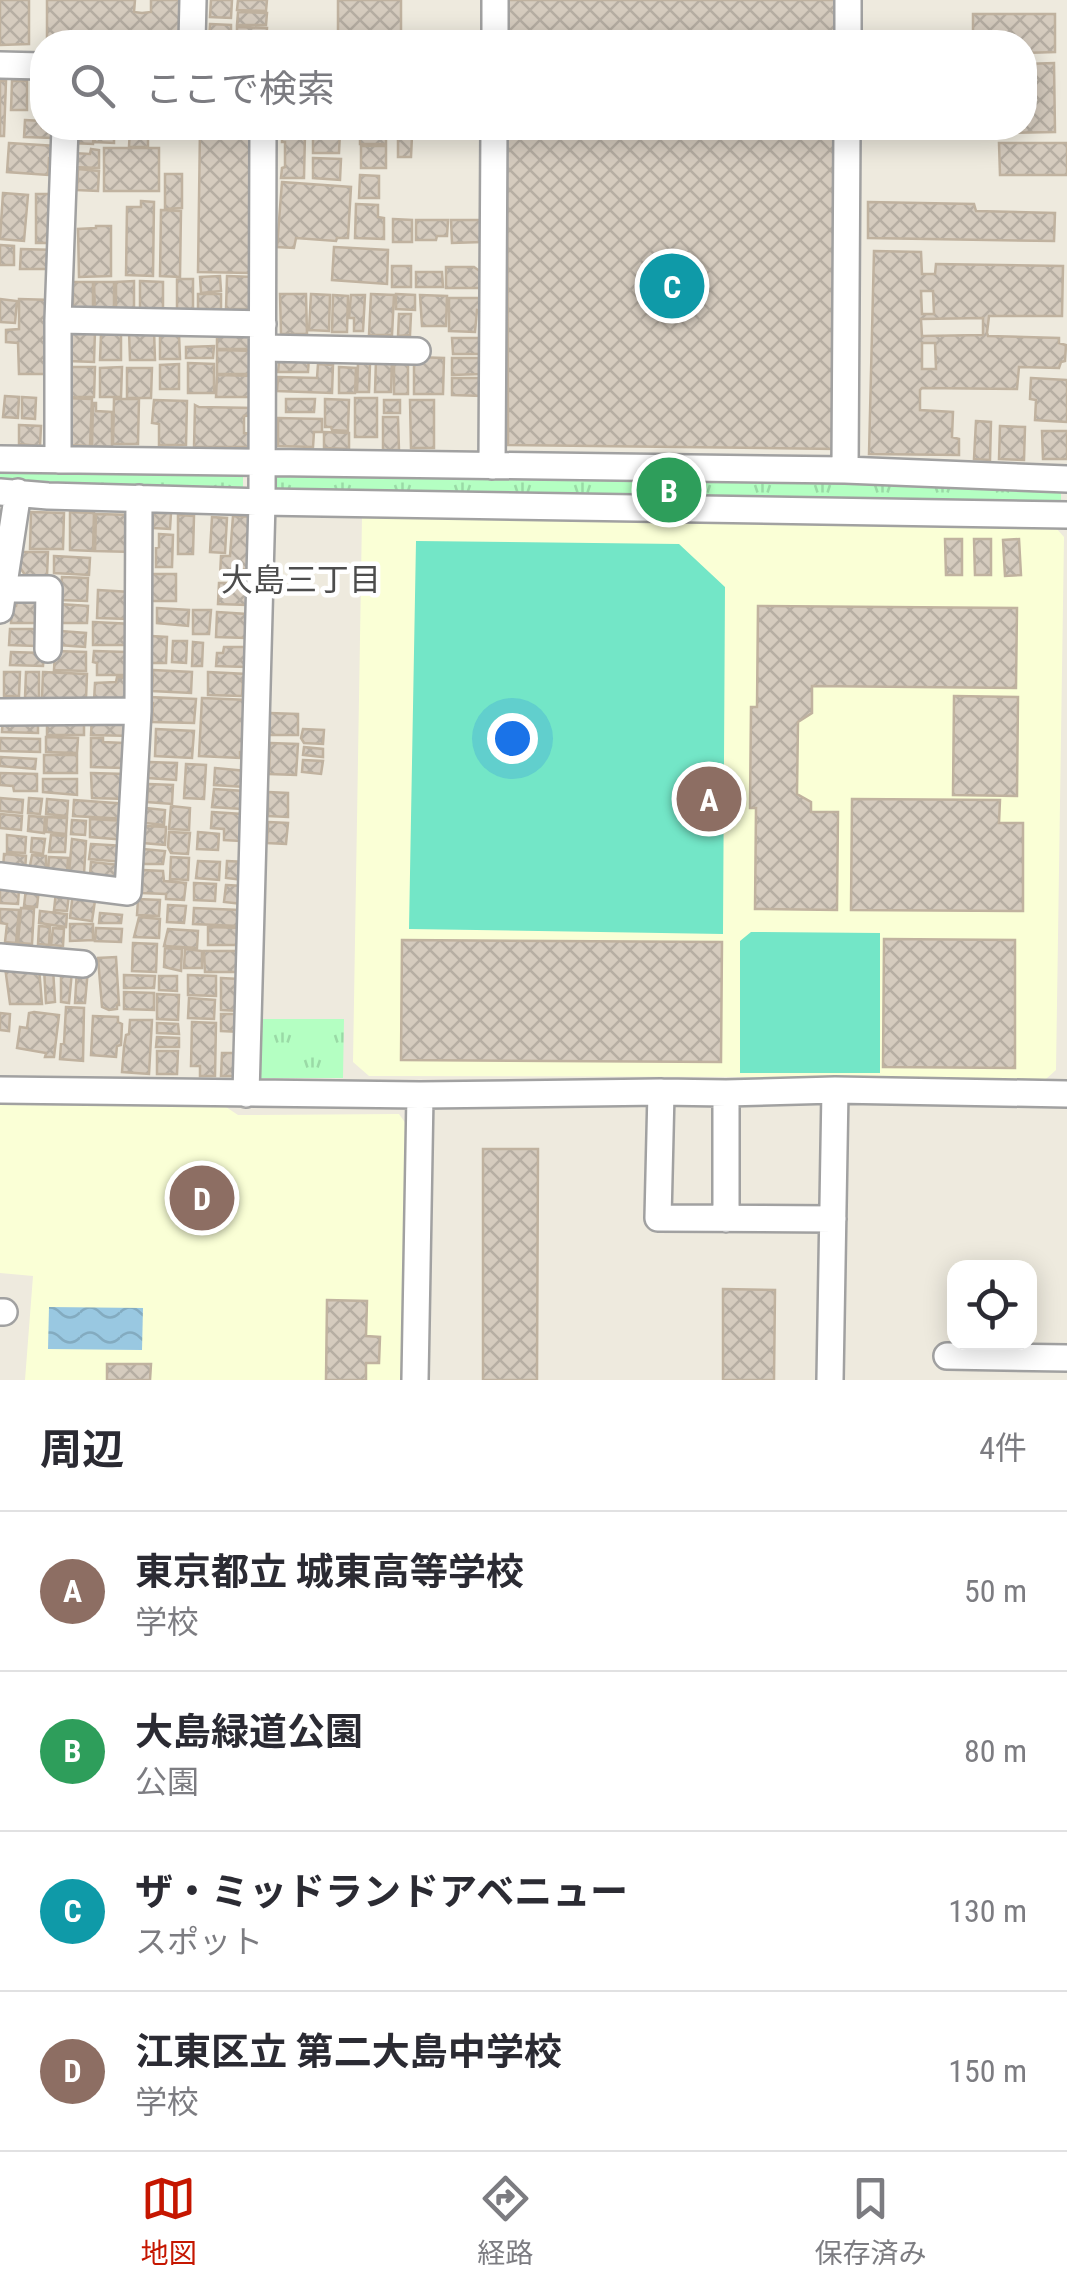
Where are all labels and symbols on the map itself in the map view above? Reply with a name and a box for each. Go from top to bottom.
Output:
pin: C [640,248,704,324]
pin: B [636,452,702,528]
district label: 大島三丁目 [221,561,381,599]
your location [487,713,538,764]
pin: A [676,762,742,836]
pin: D [170,1160,234,1236]

